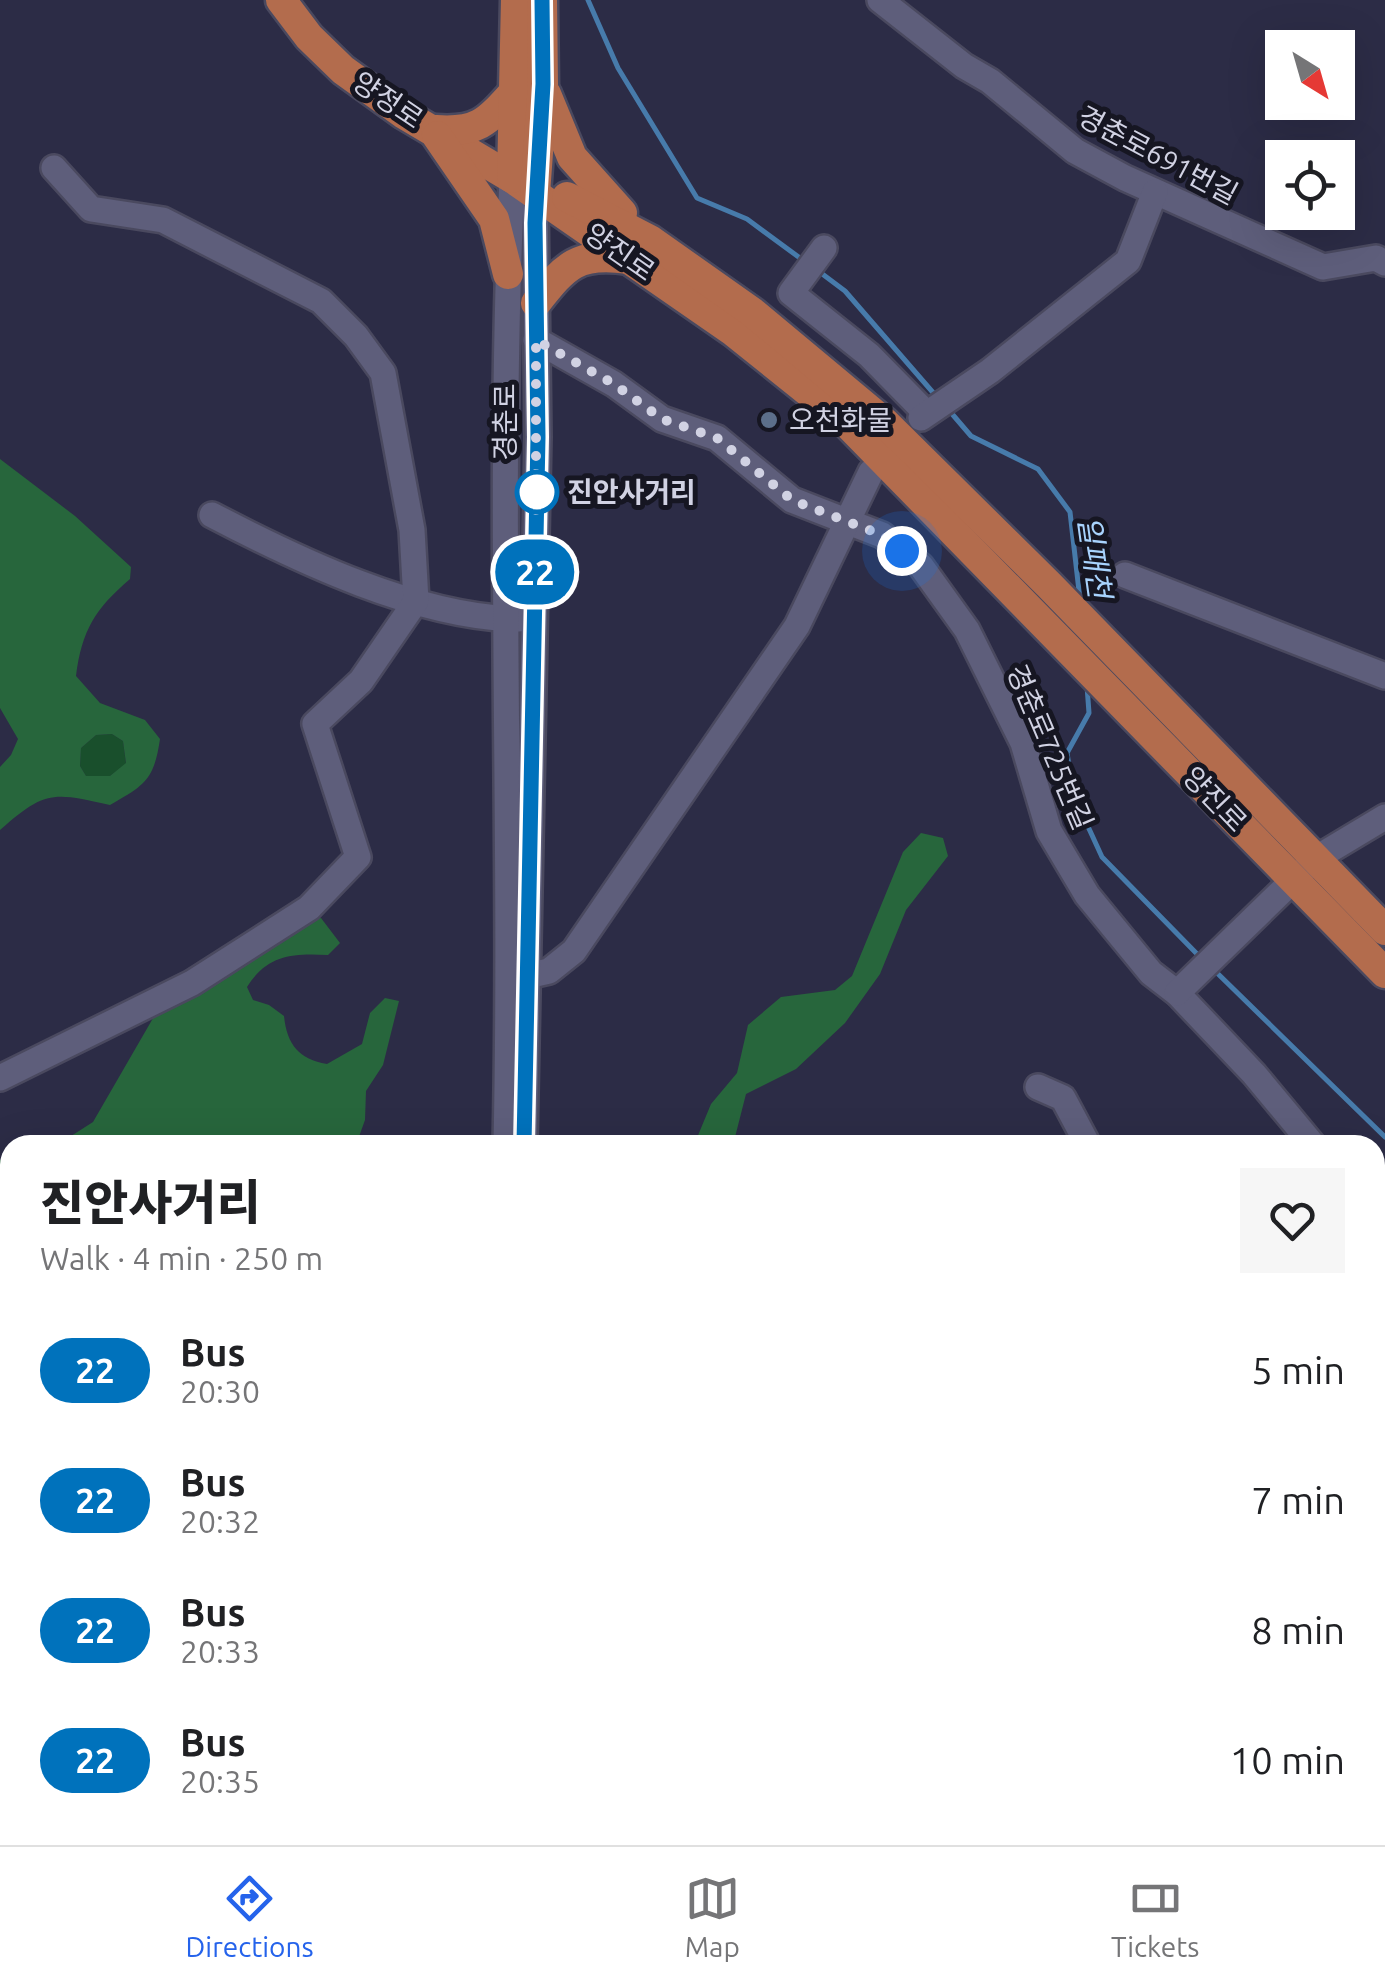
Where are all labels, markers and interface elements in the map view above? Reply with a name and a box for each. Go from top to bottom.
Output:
north arrow [1265,30,1355,120]
map controls [1265,30,1355,230]
street label: 양정로 [348,65,429,134]
street label: 경춘로691번길 [1073,100,1243,210]
button: locate [1265,140,1355,230]
street label: 양진로 [580,217,661,286]
street label: 경춘로 [489,383,520,461]
place label: 오천화물 [789,404,892,435]
marker: 오천화물 [758,409,780,431]
marker: 진안사거리 [516,471,558,513]
place label: 진안사거리 [567,476,696,507]
water label: 일패천 [1072,513,1118,604]
your location [877,526,927,576]
line badge: 22 [490,540,580,604]
text: 22 [515,552,555,592]
street label: 경춘로725번길 [1002,660,1099,834]
street label: 양진로 [1177,760,1253,837]
button: heart [1240,1168,1345,1273]
text: 진안사거리 [40,1175,261,1229]
text: Walk · 4 min · 250 m [40,1240,323,1276]
text: Bus [180,1331,245,1373]
text: 5 min [1251,1349,1345,1391]
text: 22 [75,1350,115,1390]
text: 20:30 [180,1373,260,1409]
text: Bus [180,1461,245,1503]
text: 7 min [1251,1479,1345,1521]
text: 22 [75,1480,115,1520]
text: 20:32 [180,1503,260,1539]
text: Bus [180,1591,245,1633]
text: 8 min [1251,1609,1345,1651]
text: 22 [75,1610,115,1650]
text: 20:33 [180,1633,260,1669]
text: Bus [180,1721,245,1763]
text: 10 min [1230,1739,1345,1781]
text: 22 [75,1740,115,1780]
text: 20:35 [180,1763,260,1799]
tab: Directions [186,1871,314,1962]
tab: Map [685,1871,740,1962]
tab: Tickets [1111,1871,1199,1962]

